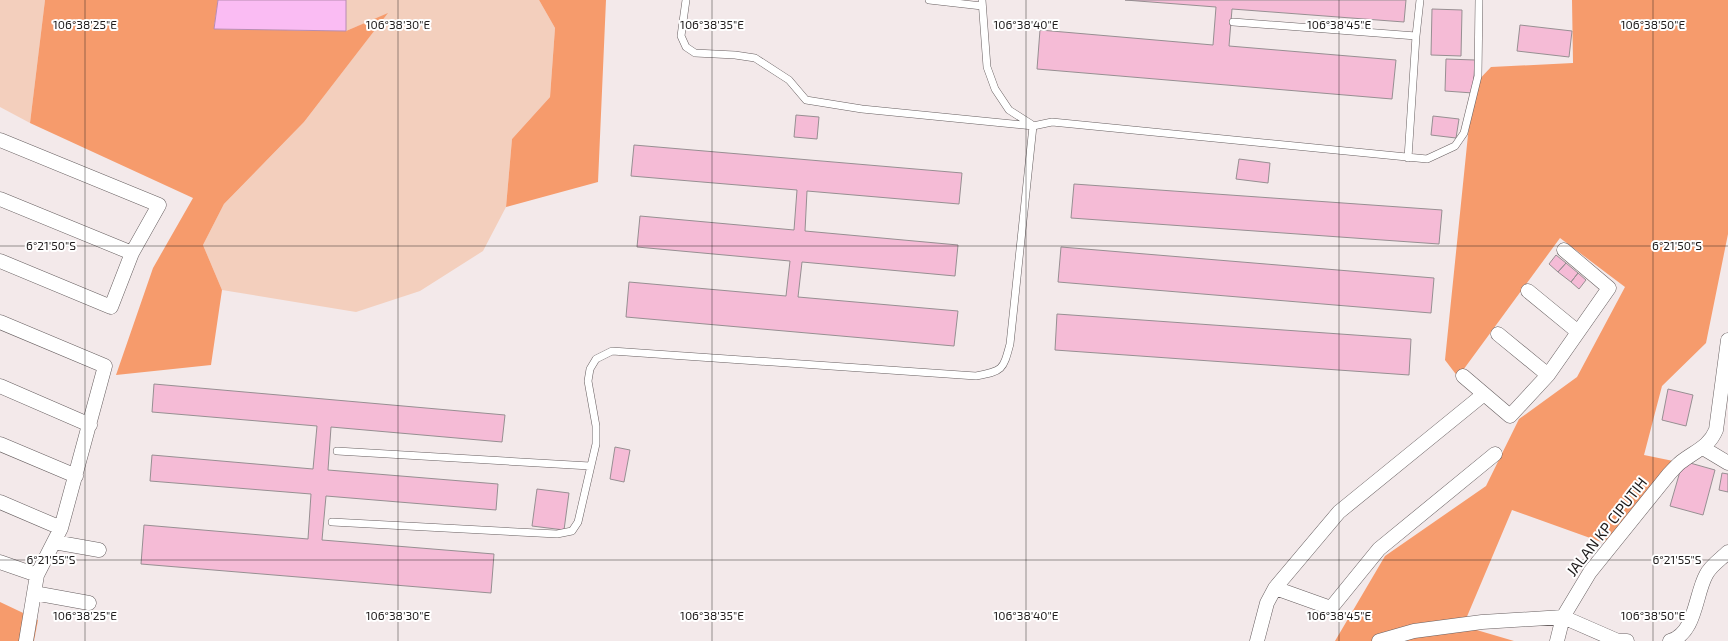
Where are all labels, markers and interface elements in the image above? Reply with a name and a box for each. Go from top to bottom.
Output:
text: 106°38'25"E [53,17,117,31]
text: 106°38'30"E [366,17,431,31]
text: 106°38'35"E [680,17,744,31]
text: 106°38'40"E [993,17,1059,31]
text: 106°38'45"E [1307,17,1371,31]
text: 106°38'50"E [1621,17,1685,31]
text: 6°21'50"S [26,238,76,252]
text: 6°21'50"S [1652,238,1702,252]
street label: JALAN KP CIPUTIH [1562,473,1650,579]
text: 6°21'55"S [26,552,76,566]
text: 6°21'55"S [1652,552,1702,566]
text: 106°38'25"E [53,608,117,622]
text: 106°38'30"E [366,608,431,622]
text: 106°38'35"E [680,608,744,622]
text: 106°38'40"E [993,608,1059,622]
text: 106°38'45"E [1307,608,1371,622]
text: 106°38'50"E [1621,608,1685,622]

